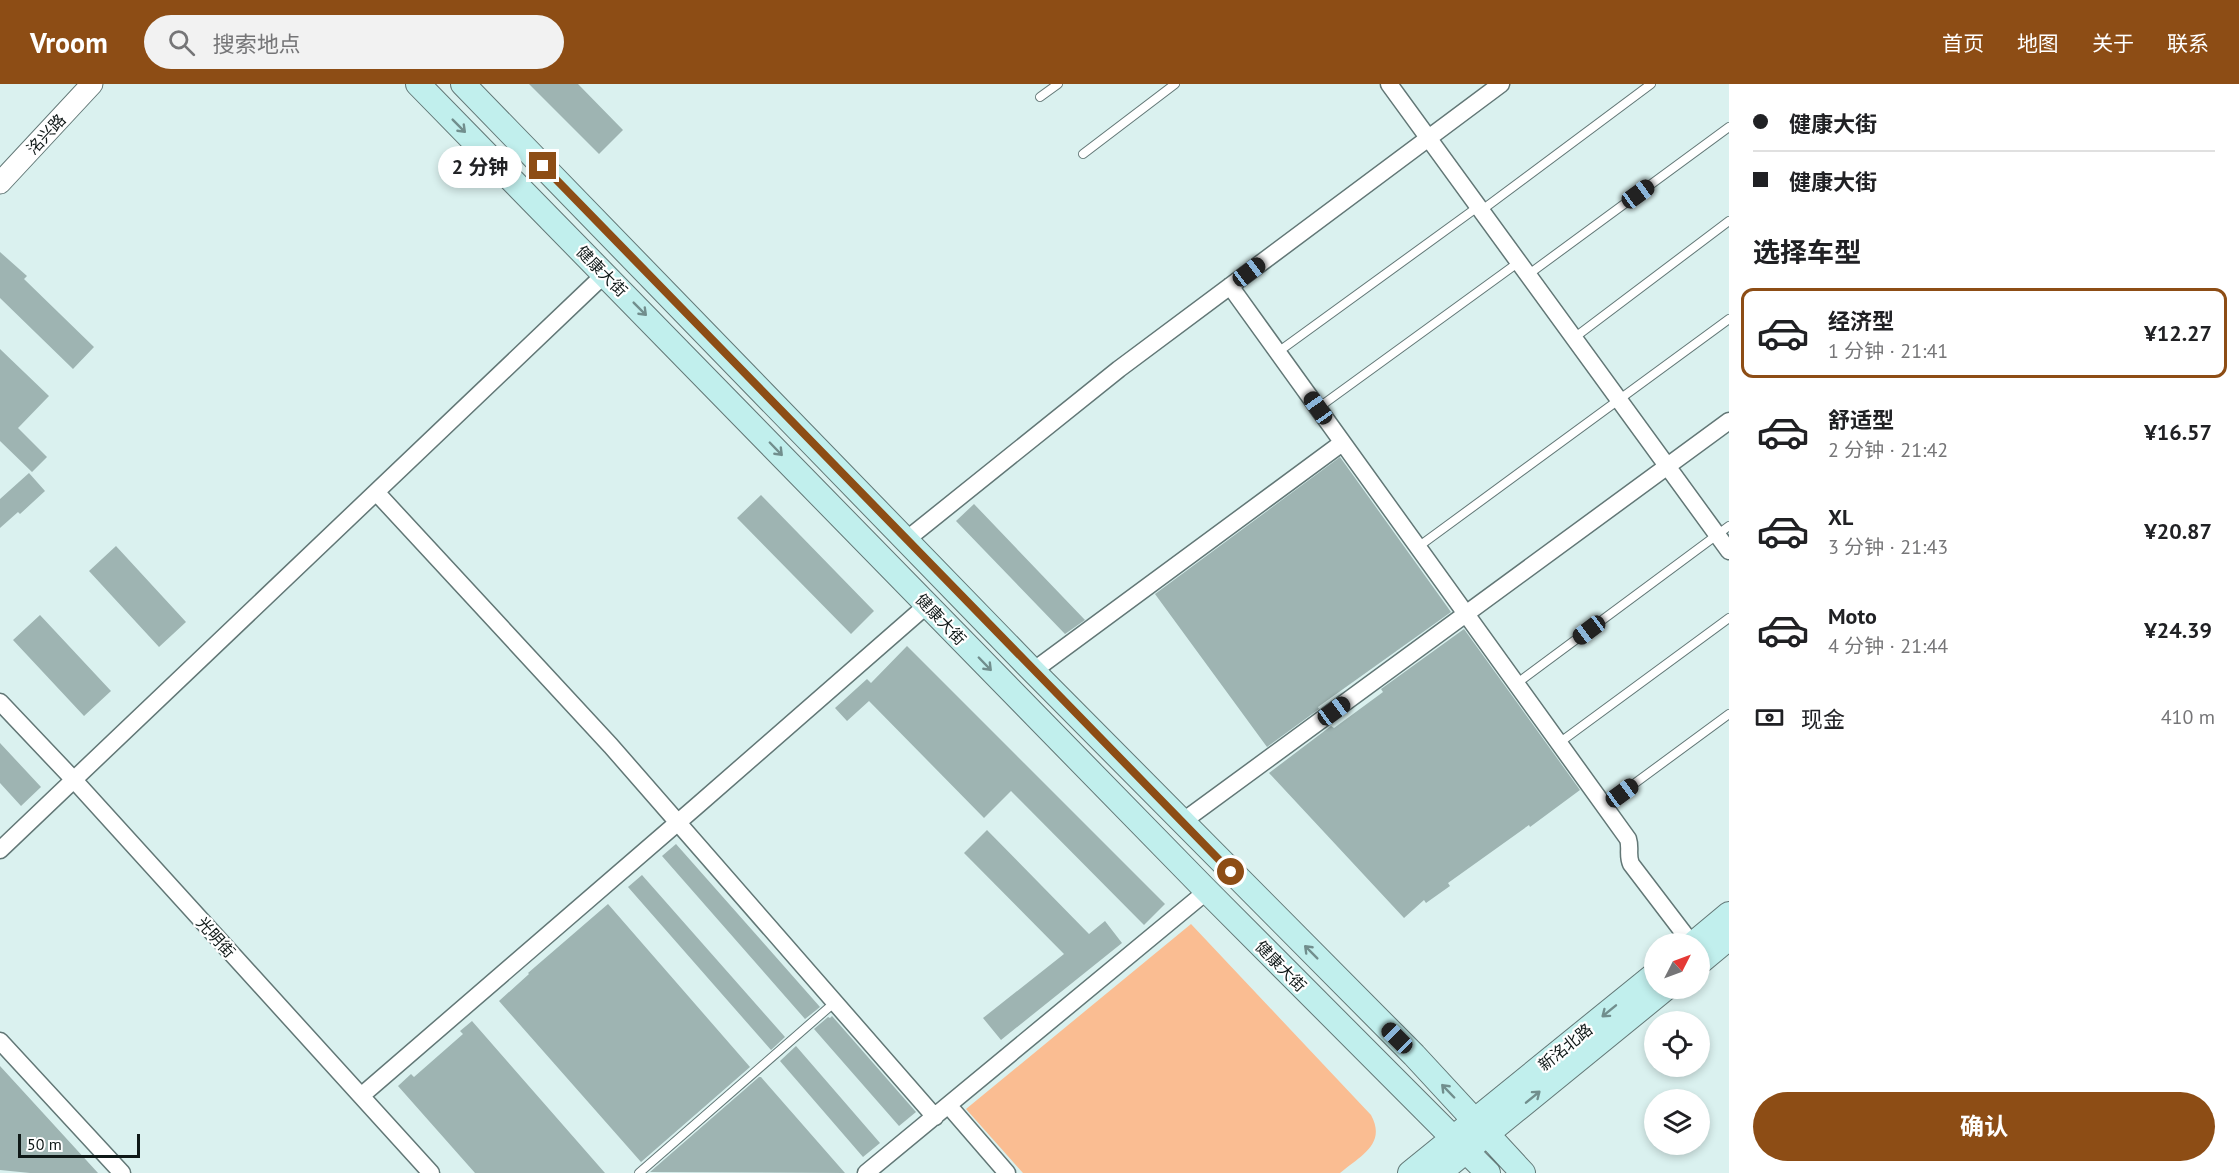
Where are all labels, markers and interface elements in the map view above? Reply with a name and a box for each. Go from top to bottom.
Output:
search box [144,15,564,69]
text: Vroom [30,24,108,61]
icon: search [165,26,198,59]
text: 搜索地点 [213,30,301,58]
text: 首页 [1942,30,1984,57]
text: 地图 [2017,30,2059,57]
text: 关于 [2092,30,2134,57]
text: 联系 [2167,30,2209,57]
street label: 洺兴路 [22,110,70,158]
text: 健康大街 [1789,110,1877,138]
one-way arrow [452,118,466,133]
callout: 2 分钟 [438,145,522,187]
route end [529,152,556,179]
text: 2 分钟 [452,154,508,180]
text: 健康大街 [1789,168,1877,196]
car [1618,176,1658,212]
text: 选择车型 [1753,235,1861,269]
street label: 健康大街 [572,241,632,301]
car [1229,254,1269,290]
one-way arrow [633,302,648,317]
icon: car [1756,306,1810,360]
text: 经济型 [1828,307,1894,335]
text: ¥12.27 [2144,319,2212,347]
text: 1 分钟 · 21:41 [1828,338,1948,364]
car [1300,388,1336,428]
icon: car [1756,405,1810,459]
text: 舒适型 [1828,406,1894,434]
text: ¥16.57 [2144,418,2212,446]
text: 2 分钟 · 21:42 [1828,437,1948,463]
one-way arrow [769,442,783,457]
text: XL [1828,503,1853,531]
icon: car [1756,504,1810,558]
text: ¥20.87 [2144,517,2212,545]
text: 3 分钟 · 21:43 [1828,534,1948,560]
street label: 健康大街 [912,589,970,649]
text: Moto [1828,602,1877,630]
icon: car [1756,603,1810,657]
car [1569,612,1609,648]
text: ¥24.39 [2144,616,2212,644]
text: 4 分钟 · 21:44 [1828,633,1948,659]
one-way arrow [978,657,992,672]
car [1314,693,1354,729]
icon: cash [1753,701,1786,734]
text: 410 m [2161,704,2215,730]
text: 现金 [1801,705,1845,733]
car [1602,775,1642,811]
route start [1217,858,1244,885]
street label: 光明街 [193,912,239,962]
north arrow [1644,933,1710,999]
map controls [1644,933,1710,1155]
street label: 健康大街 [1251,936,1311,996]
one-way arrow [1304,944,1318,959]
one-way arrow [1601,1005,1617,1018]
button: locate [1644,1011,1710,1077]
car [1378,1019,1416,1057]
street label: 新洺北路 [1534,1019,1596,1075]
one-way arrow [1440,1083,1455,1098]
button: layers [1644,1089,1710,1155]
one-way arrow [1525,1090,1541,1103]
button: 确认 [1753,1092,2215,1161]
scale bar [18,1131,140,1158]
text: 50 m [27,1134,62,1154]

